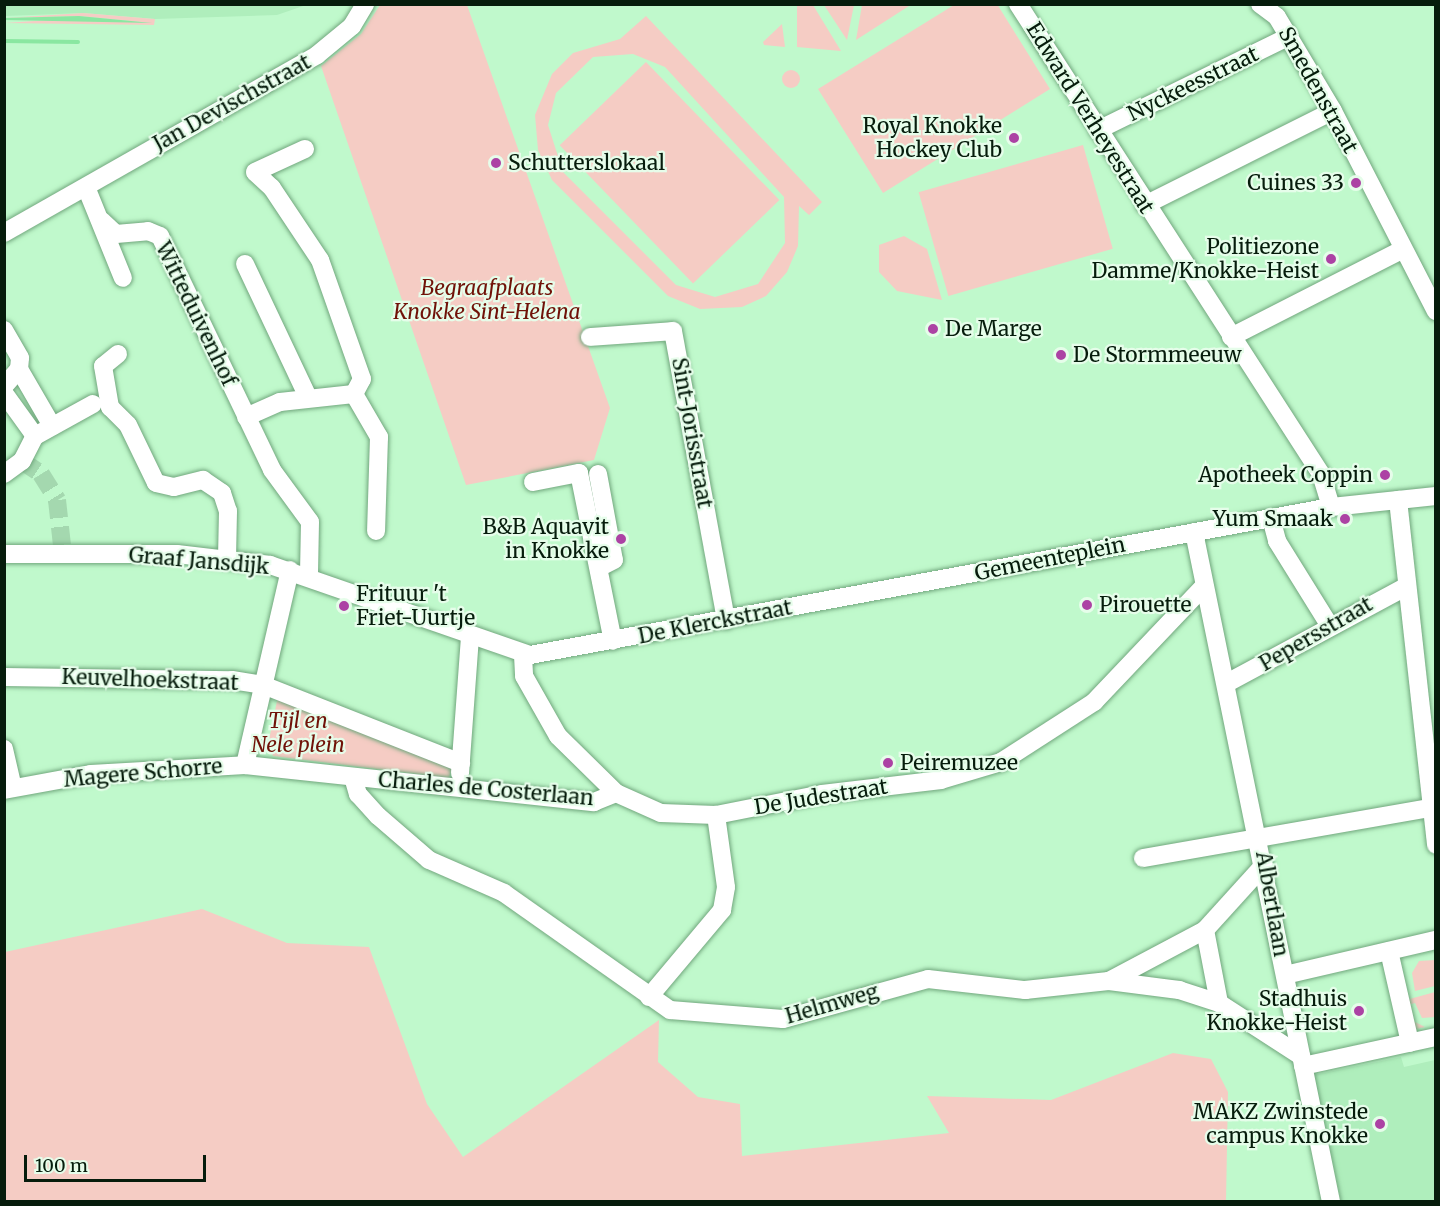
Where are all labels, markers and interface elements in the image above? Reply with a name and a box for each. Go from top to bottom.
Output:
street label: Edward Verheyestraat [1021,18,1159,218]
street label: Smedenstraat [1273,22,1363,158]
street label: Nyckeesstraat [1123,41,1263,127]
street label: Jan Devischstraat [149,49,315,157]
place label: Royal Knokke Hockey Club [863,113,1002,163]
marker: Royal Knokke Hockey Club [1007,131,1021,145]
place label: Schutterslokaal [508,150,665,176]
marker: Schutterslokaal [489,156,503,170]
place label: Cuines 33 [1247,170,1344,196]
marker: Cuines 33 [1349,176,1363,190]
place label: Politiezone Damme/Knokke-Heist [1092,234,1319,284]
street label: Witteduivenhof [150,238,242,390]
marker: Politiezone Damme/Knokke-Heist [1324,252,1338,266]
park label: Begraafplaats Knokke Sint-Helena [393,275,581,325]
place label: De Marge [945,316,1042,342]
marker: De Marge [926,322,940,336]
place label: De Stormmeeuw [1073,342,1242,368]
marker: De Stormmeeuw [1054,348,1068,362]
street label: Sint-Jorisstraat [666,356,718,510]
place label: Apotheek Coppin [1198,462,1373,488]
marker: Apotheek Coppin [1378,468,1392,482]
place label: Yum Smaak [1213,506,1333,532]
marker: Yum Smaak [1338,512,1352,526]
place label: B&B Aquavit in Knokke [482,514,609,564]
marker: B&B Aquavit in Knokke [614,532,628,546]
street label: Gemeenteplein [973,532,1127,586]
street label: Graaf Jansdijk [128,542,270,580]
place label: Frituur 't Friet-Uurtje [356,581,475,631]
street label: Pepersstraat [1255,591,1377,677]
place label: Pirouette [1099,592,1192,618]
street label: De Klerckstraat [636,595,794,649]
marker: Pirouette [1080,598,1094,612]
marker: Frituur 't Friet-Uurtje [337,599,351,613]
street label: Keuvelhoekstraat [61,664,239,696]
park label: Tijl en Nele plein [251,708,345,758]
place label: Peiremuzee [900,750,1018,776]
street label: Magere Schorre [63,754,223,792]
marker: Peiremuzee [881,756,895,770]
street label: Charles de Costerlaan [377,767,595,811]
street label: De Judestraat [752,774,890,820]
street label: Albertlaan [1250,849,1294,959]
street label: Helmweg [782,979,882,1029]
place label: Stadhuis Knokke-Heist [1206,986,1347,1036]
marker: Stadhuis Knokke-Heist [1352,1004,1366,1018]
place label: MAKZ Zwinstede campus Knokke [1193,1099,1368,1149]
marker: MAKZ Zwinstede campus Knokke [1373,1117,1387,1131]
scale bar [27,1143,208,1181]
text: 100 m [35,1154,88,1177]

